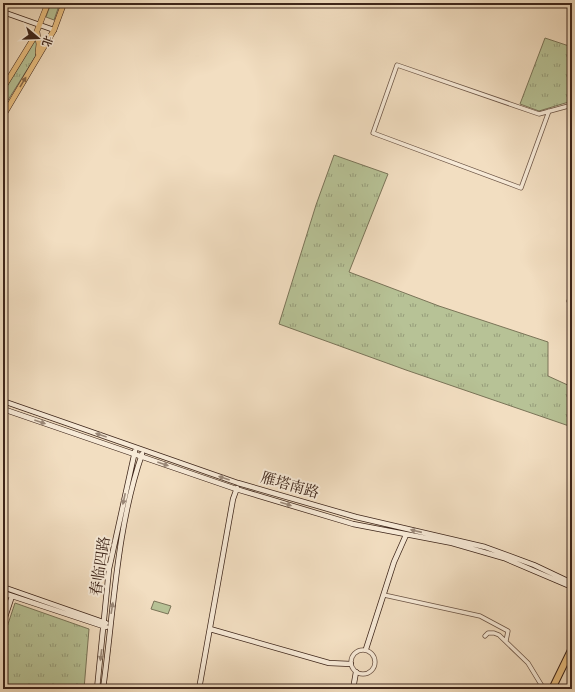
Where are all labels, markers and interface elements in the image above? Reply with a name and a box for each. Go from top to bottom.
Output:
north arrow [18,18,58,58]
text: 北 [38,33,55,48]
one-way arrow [19,77,27,87]
one-way arrow [34,419,46,425]
one-way arrow [94,432,106,438]
one-way arrow [157,461,169,467]
street label: 雁塔南路 [258,468,321,503]
one-way arrow [217,474,229,480]
one-way arrow [120,493,126,505]
one-way arrow [281,501,293,507]
one-way arrow [410,527,422,533]
street label: 春临四路 [86,535,115,597]
one-way arrow [109,602,115,615]
one-way arrow [98,649,104,661]

